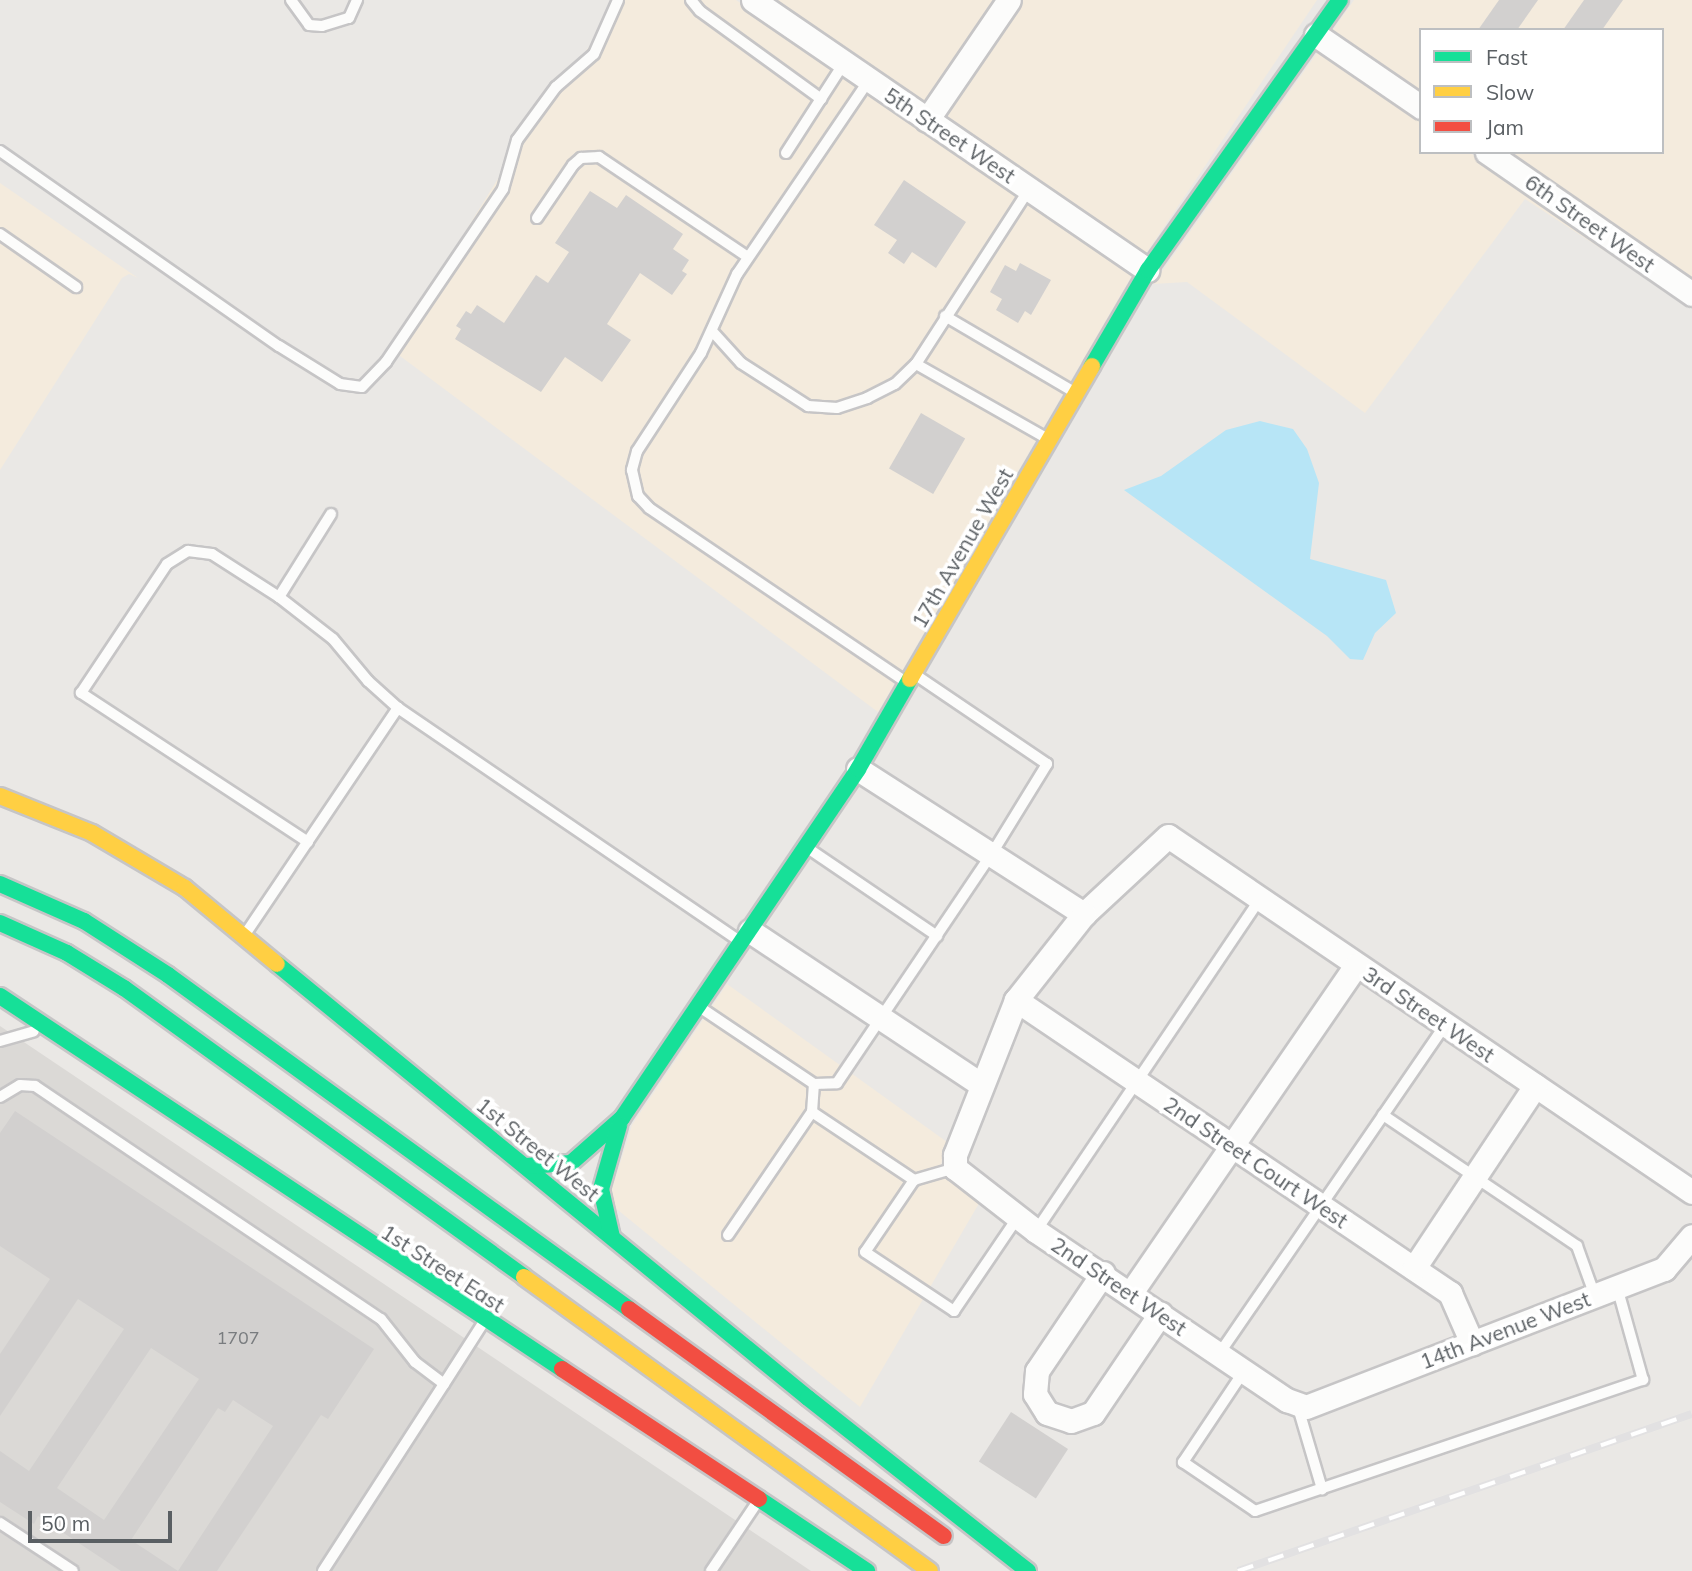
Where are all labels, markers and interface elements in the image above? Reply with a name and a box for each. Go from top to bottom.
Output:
legend [1419,28,1664,154]
text: Fast [1486,44,1528,70]
text: Slow [1486,79,1534,105]
street label: 5th Street West [880,82,1020,188]
text: Jam [1486,114,1524,140]
street label: 6th Street West [1520,169,1660,277]
street label: 17th Avenue West [906,464,1018,632]
street label: 3rd Street West [1359,961,1499,1067]
street label: 2nd Street Court West [1159,1091,1353,1233]
street label: 1st Street West [472,1092,604,1206]
street label: 1st Street East [377,1219,509,1317]
street label: 2nd Street West [1047,1231,1191,1341]
street label: 14th Avenue West [1416,1286,1594,1374]
house number: 1707 [216,1327,260,1349]
scale bar [32,1498,175,1542]
text: 50 m [41,1510,90,1536]

